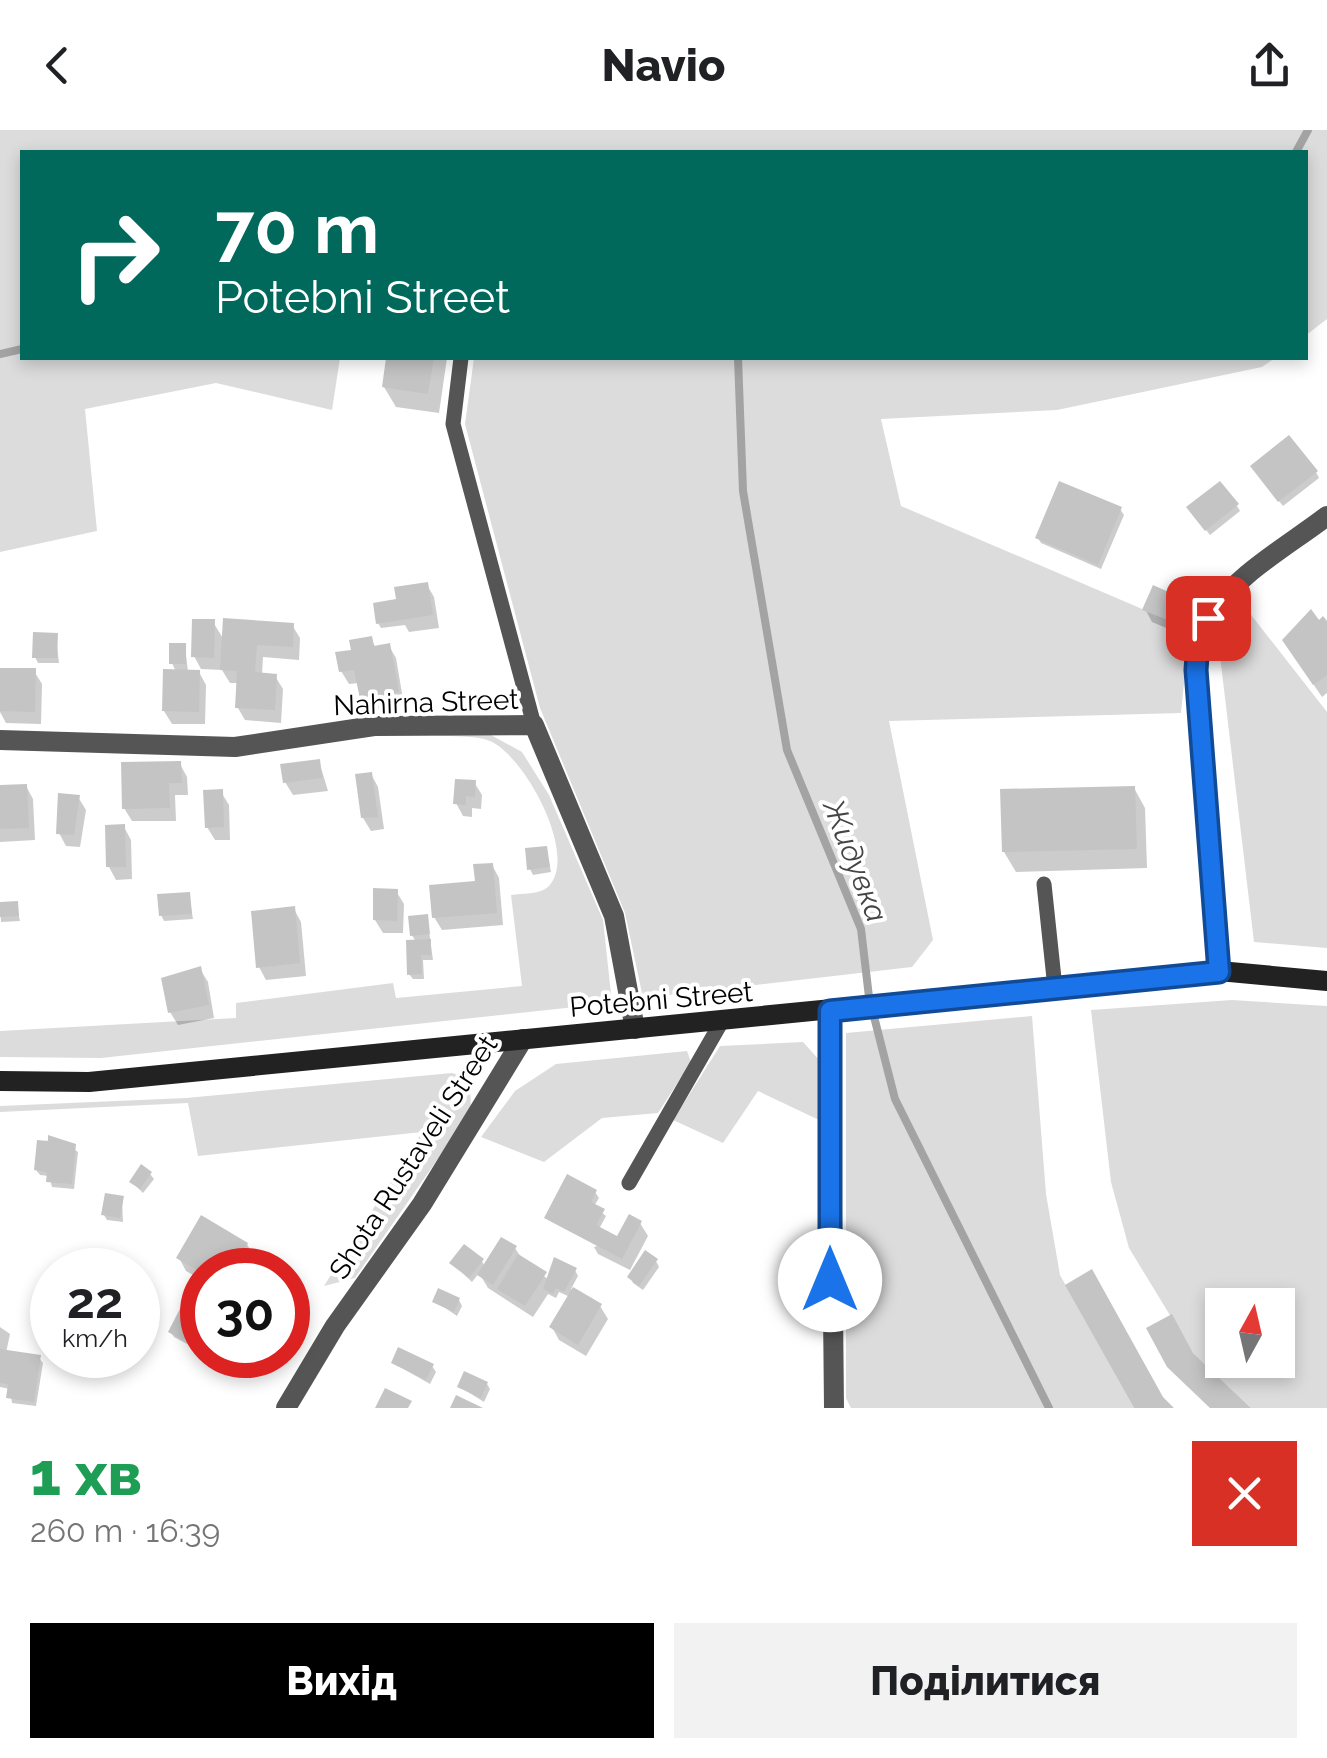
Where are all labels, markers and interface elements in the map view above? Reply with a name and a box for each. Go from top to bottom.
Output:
icon: back [30,38,85,93]
icon: share [1242,38,1297,93]
text: Navio [602,39,725,92]
text: 70 m [215,187,379,269]
icon: right [50,190,180,320]
text: Potebni Street [215,271,510,324]
pin [1166,576,1251,661]
icon: arrive [1181,591,1236,646]
street label: Nahirna Street [333,683,520,722]
water label: Жидувка [816,793,895,927]
street label: Potebni Street [568,975,755,1024]
street label: Shota Rustaveli Street [322,1029,505,1285]
position arrow [778,1228,882,1332]
speed limit sign: 30 [180,1248,310,1378]
text: 22 [67,1271,123,1330]
north arrow [1205,1288,1295,1378]
map controls [1205,1288,1295,1378]
text: km/h [62,1323,128,1353]
text: 1 хв [30,1439,142,1509]
button: close [1192,1441,1297,1546]
text: 260 m · 16:39 [30,1512,220,1549]
button: Вихід [30,1623,654,1738]
button: Поділитися [674,1623,1297,1738]

